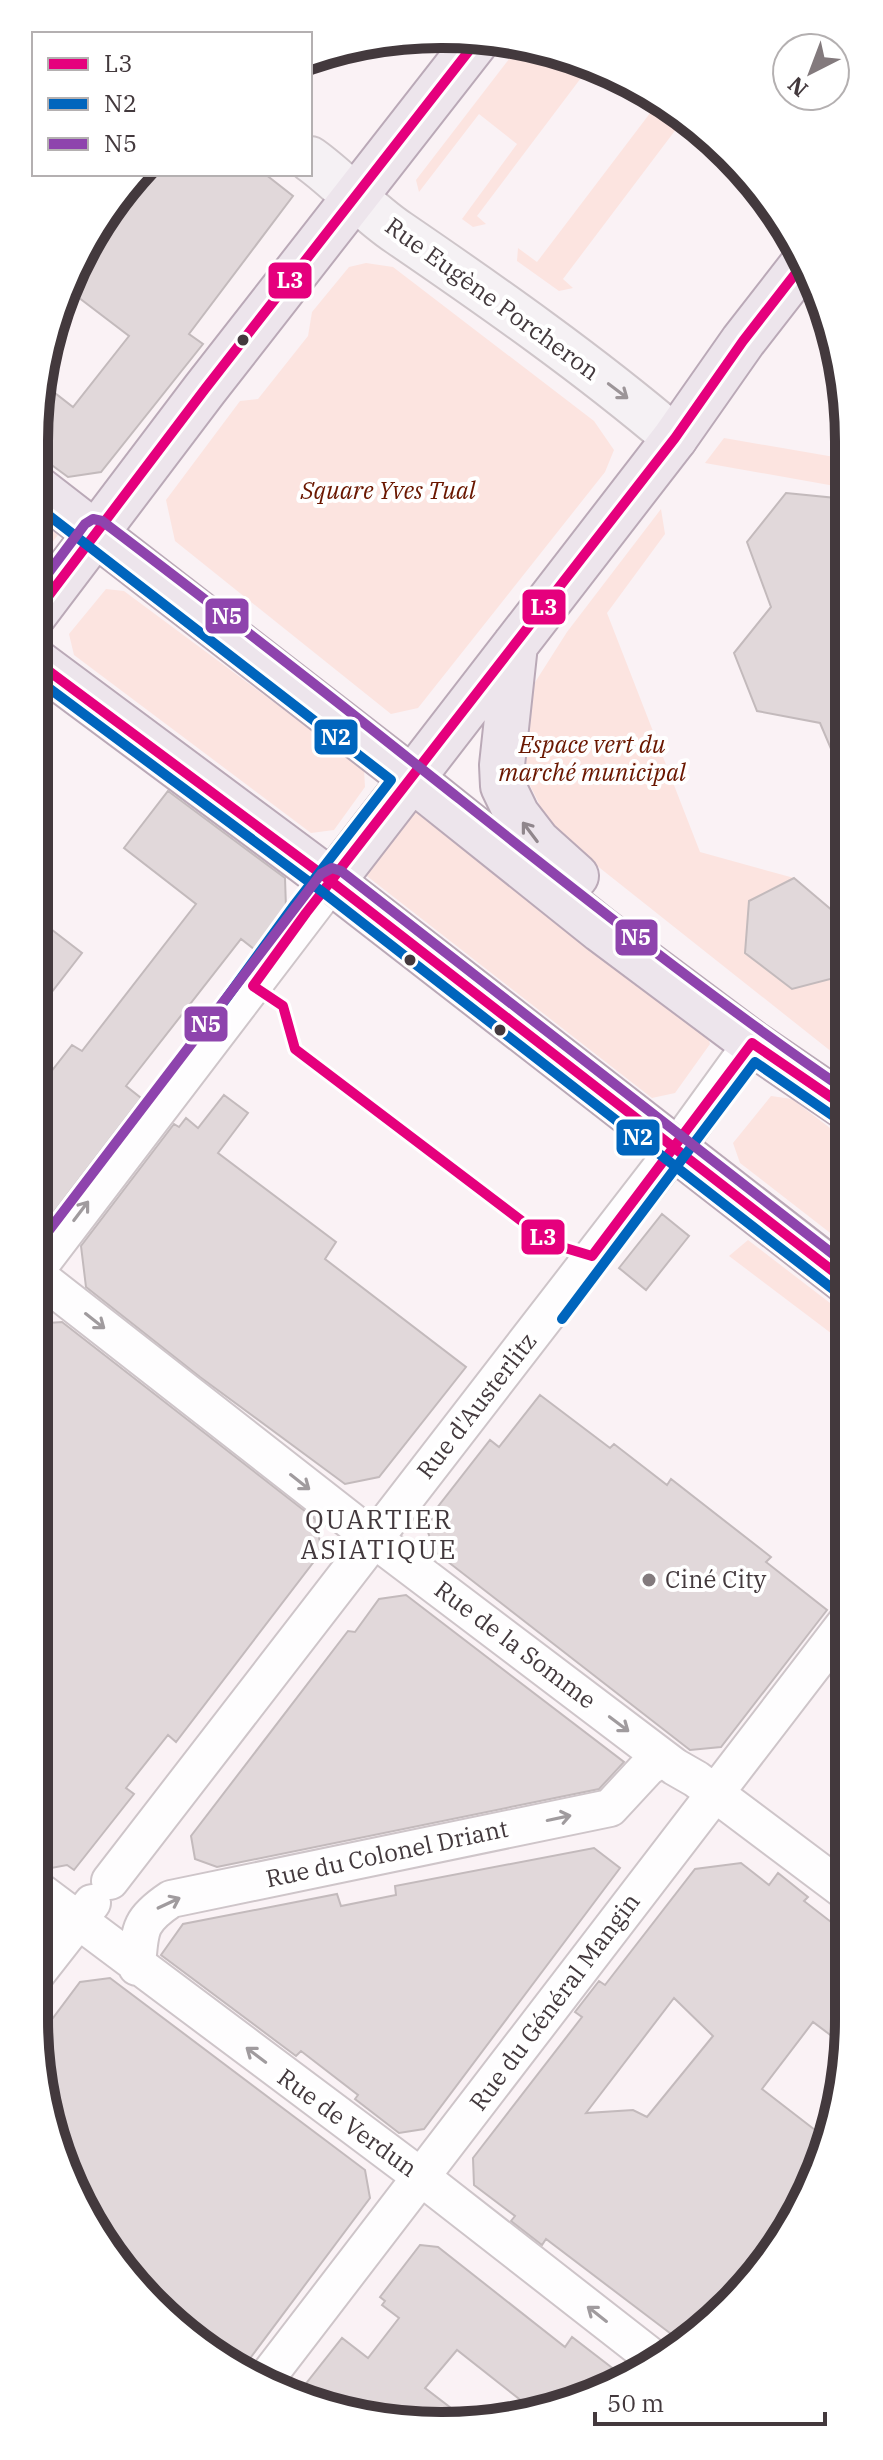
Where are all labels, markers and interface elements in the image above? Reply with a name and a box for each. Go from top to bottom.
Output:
legend [32,32,312,176]
north arrow [771,32,851,112]
text: L3 [104,47,133,79]
text: N [781,71,813,104]
text: N2 [104,87,137,119]
text: N5 [104,127,137,159]
street label: Rue Eugène Porcheron [379,210,606,387]
line badge: L3 [267,261,313,300]
text: L3 [277,265,303,294]
unlabelled marker [235,332,251,348]
one-way arrow [606,383,628,399]
park label: Square Yves Tual [299,474,477,506]
line badge: L3 [521,588,567,626]
text: L3 [531,592,557,621]
line badge: N5 [204,597,250,635]
text: N5 [212,601,242,630]
line badge: N2 [313,718,359,756]
text: N2 [321,722,351,751]
park label: Espace vert du marché municipal [498,728,687,788]
one-way arrow [522,822,539,843]
line badge: N5 [614,918,659,957]
text: N5 [621,922,651,951]
unlabelled marker [402,952,418,968]
line badge: N5 [183,1005,229,1043]
text: N5 [191,1009,221,1038]
unlabelled marker [492,1022,508,1038]
line badge: N2 [615,1118,661,1157]
text: N2 [623,1122,653,1151]
one-way arrow [73,1201,90,1222]
line badge: L3 [520,1218,566,1256]
text: L3 [530,1222,556,1251]
one-way arrow [84,1313,105,1330]
street label: Rue d'Austerlitz [409,1326,543,1485]
one-way arrow [289,1473,310,1490]
district label: QUARTIER ASIATIQUE [301,1502,457,1566]
place label: Ciné City [665,1563,767,1595]
marker: Ciné City [640,1571,658,1589]
street label: Rue de la Somme [428,1573,603,1715]
one-way arrow [608,1715,629,1732]
one-way arrow [546,1810,572,1825]
street label: Rue du Colonel Driant [263,1812,511,1894]
street label: Rue du Général Mangin [462,1886,647,2117]
one-way arrow [157,1895,180,1910]
one-way arrow [245,2047,267,2063]
street label: Rue de Verdun [271,2061,424,2184]
one-way arrow [587,2305,608,2322]
scale bar [595,2376,825,2426]
text: 50 m [607,2387,664,2419]

